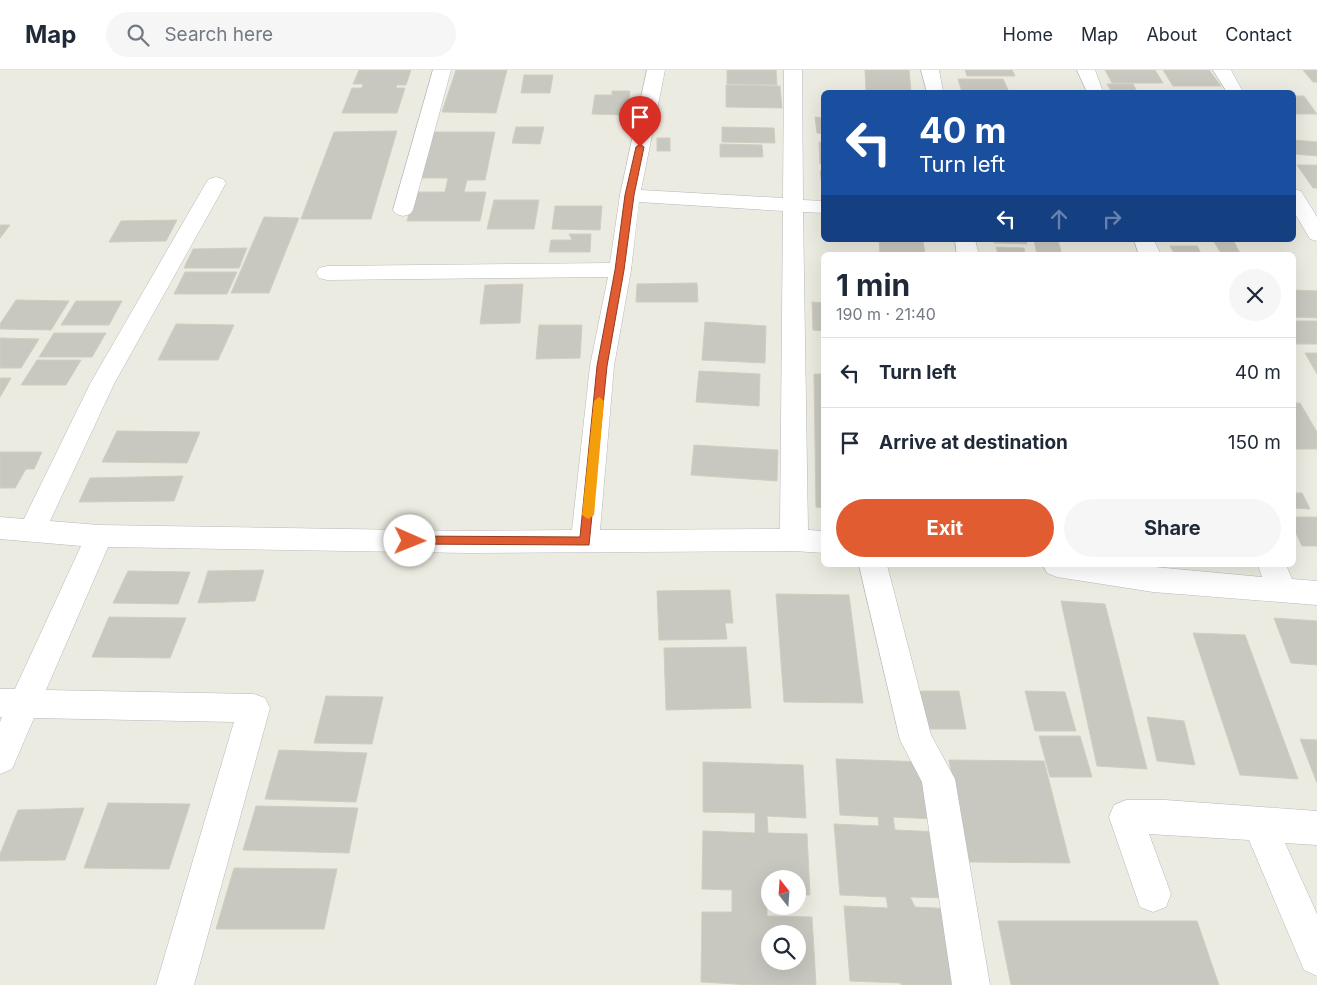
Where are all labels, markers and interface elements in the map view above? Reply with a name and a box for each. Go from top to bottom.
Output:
search box [106,12,456,57]
text: Map [25,20,76,49]
icon: search [124,21,152,49]
text: Search here [164,23,273,46]
text: Home [1003,24,1053,45]
text: Map [1081,24,1118,45]
text: About [1146,24,1197,45]
text: Contact [1225,24,1292,45]
pin [619,96,661,147]
icon: arrive [626,103,654,131]
text: 40 m [919,109,1007,151]
icon: left [836,110,901,175]
text: Turn left [919,151,1005,177]
icon: left [992,205,1020,233]
icon: ahead [1045,205,1073,233]
icon: right [1098,205,1126,233]
text: 1 min [836,267,910,303]
button: close [1229,269,1281,321]
text: 190 m · 21:40 [836,304,936,324]
icon: left [836,359,864,387]
text: Turn left [879,361,957,384]
text: 40 m [1235,361,1281,384]
icon: arrive [836,429,864,457]
text: Arrive at destination [879,431,1068,454]
text: 150 m [1228,431,1281,454]
button: Exit [836,499,1054,557]
button: Share [1064,499,1281,557]
position arrow [383,514,435,566]
north arrow [761,870,806,915]
map controls [761,870,806,970]
button: search [761,925,806,970]

